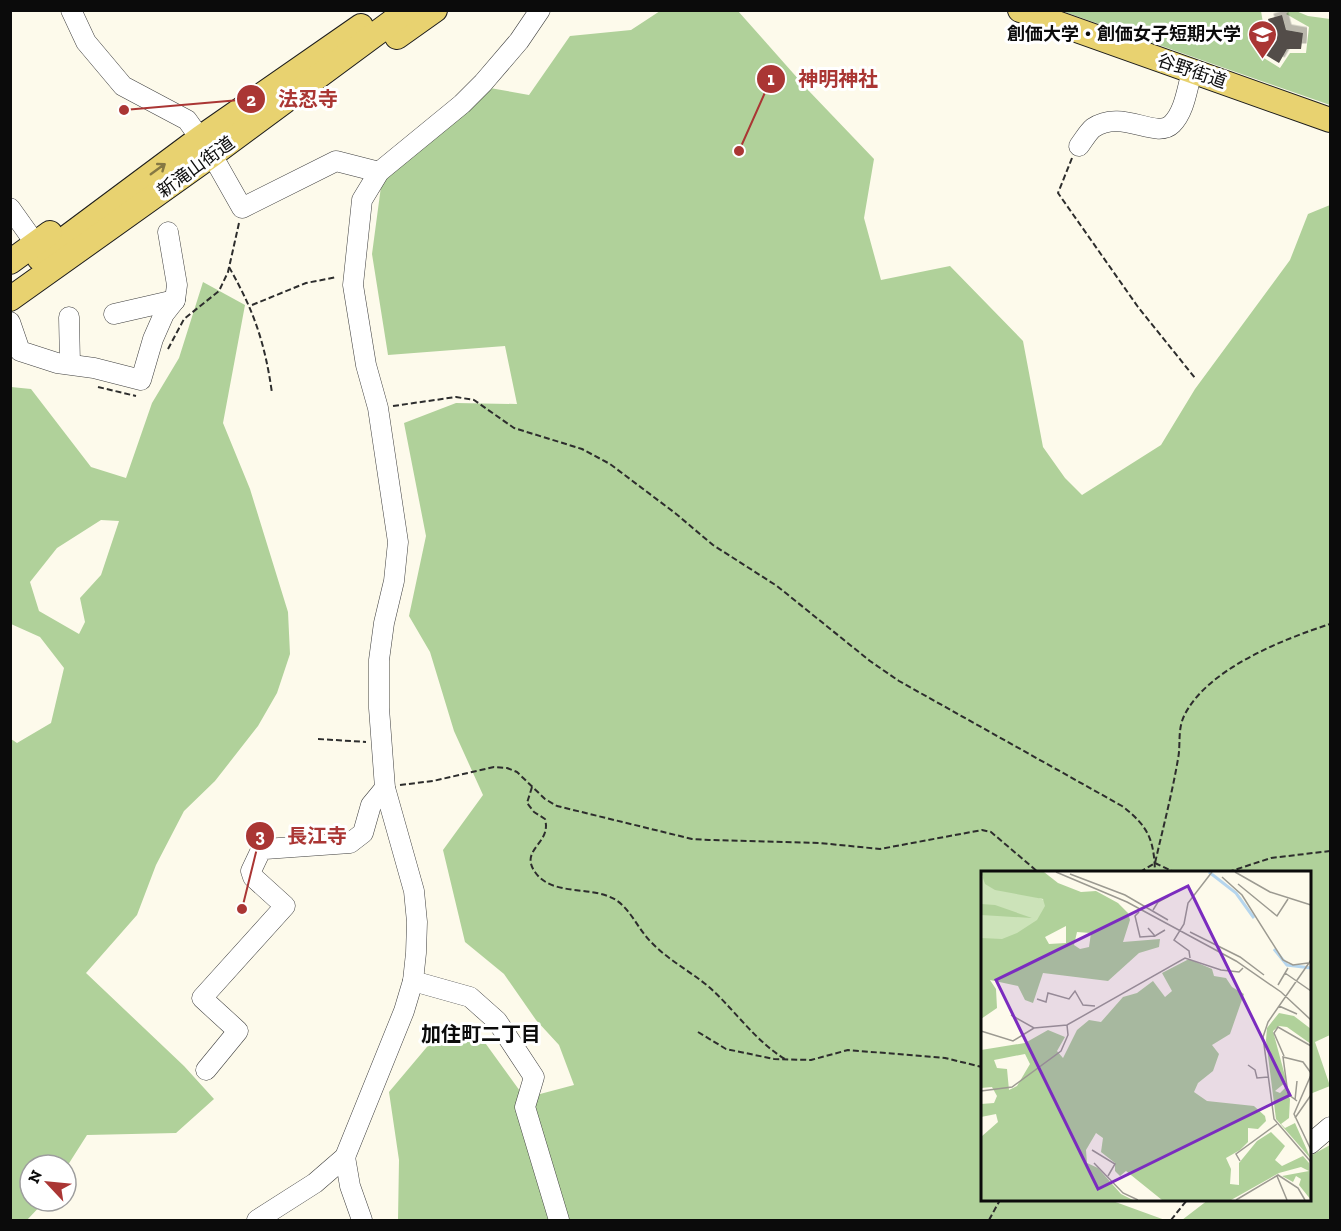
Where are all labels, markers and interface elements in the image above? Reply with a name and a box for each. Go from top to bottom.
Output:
school or university icon: 創価大学・創価女子短期大学 [1246,18,1278,60]
place label: 創価大学・創価女子短期大学 [1007,23,1241,45]
street label: 谷野街道 [1154,49,1230,93]
callout: 神明神社 [756,60,890,98]
text: 神明神社 [798,67,878,91]
text: 1 [767,68,775,90]
callout: 法忍寺 [236,80,350,118]
text: 法忍寺 [278,87,338,111]
text: 2 [246,89,256,111]
street label: 新滝山街道 [153,132,239,202]
one-way arrow [150,163,166,175]
callout: 長江寺 [245,817,359,855]
text: 長江寺 [287,824,347,848]
text: 3 [255,825,265,847]
inset map [981,871,1311,1201]
district label: 加住町二丁目 [421,1022,541,1046]
north arrow [18,1153,78,1213]
text: N [24,1167,46,1186]

